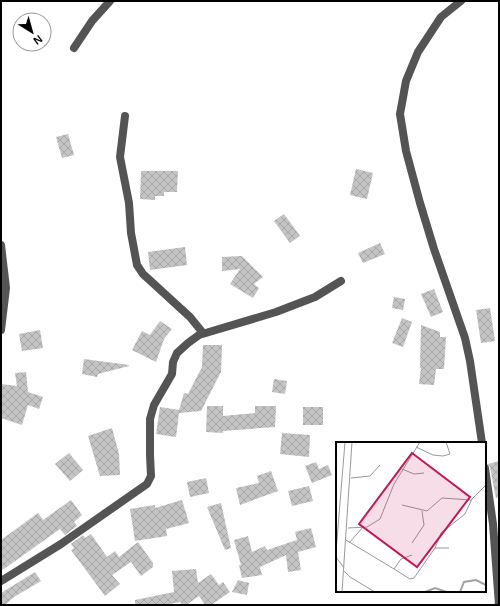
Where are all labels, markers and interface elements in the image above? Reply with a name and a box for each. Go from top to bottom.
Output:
north arrow [12,12,52,52]
text: N [31,33,45,47]
inset map [336,442,486,592]

